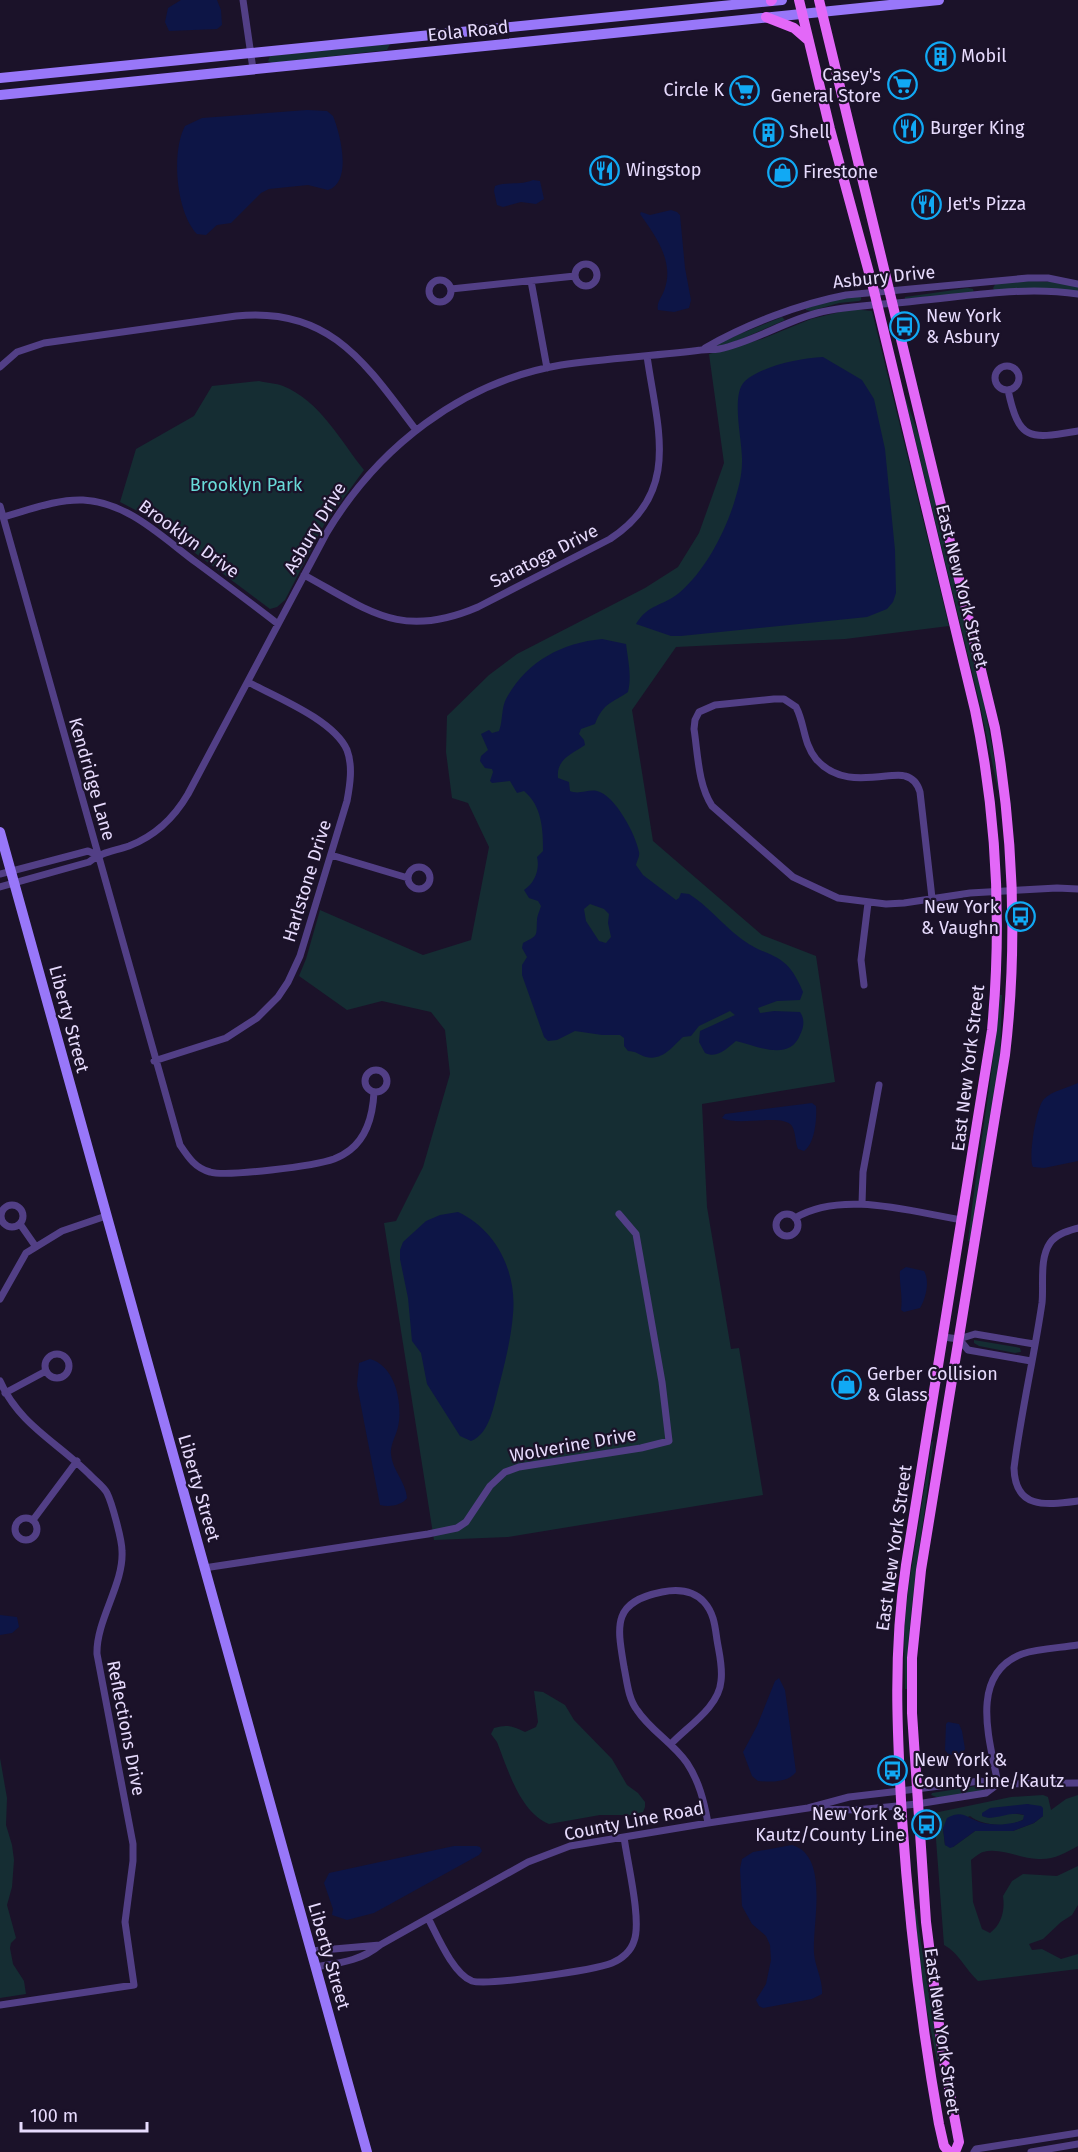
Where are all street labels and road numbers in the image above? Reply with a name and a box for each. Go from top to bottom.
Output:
street label: Eola Road [427,16,509,46]
street label: Asbury Drive [832,261,936,293]
street label: Asbury Drive [279,478,351,578]
street label: Brooklyn Drive [134,495,244,583]
street label: East New York Street [931,502,993,670]
street label: Saratoga Drive [486,519,602,593]
street label: Kendridge Lane [64,715,120,843]
street label: Harlstone Drive [278,817,336,945]
street label: Liberty Street [44,963,94,1076]
street label: East New York Street [947,983,989,1153]
street label: Wolverine Drive [508,1423,638,1467]
street label: Liberty Street [173,1432,225,1545]
street label: East New York Street [871,1463,917,1633]
street label: Reflections Drive [102,1658,150,1798]
street label: County Line Road [562,1797,706,1845]
street label: Liberty Street [303,1900,355,2013]
street label: East New York Street [919,1946,965,2116]

